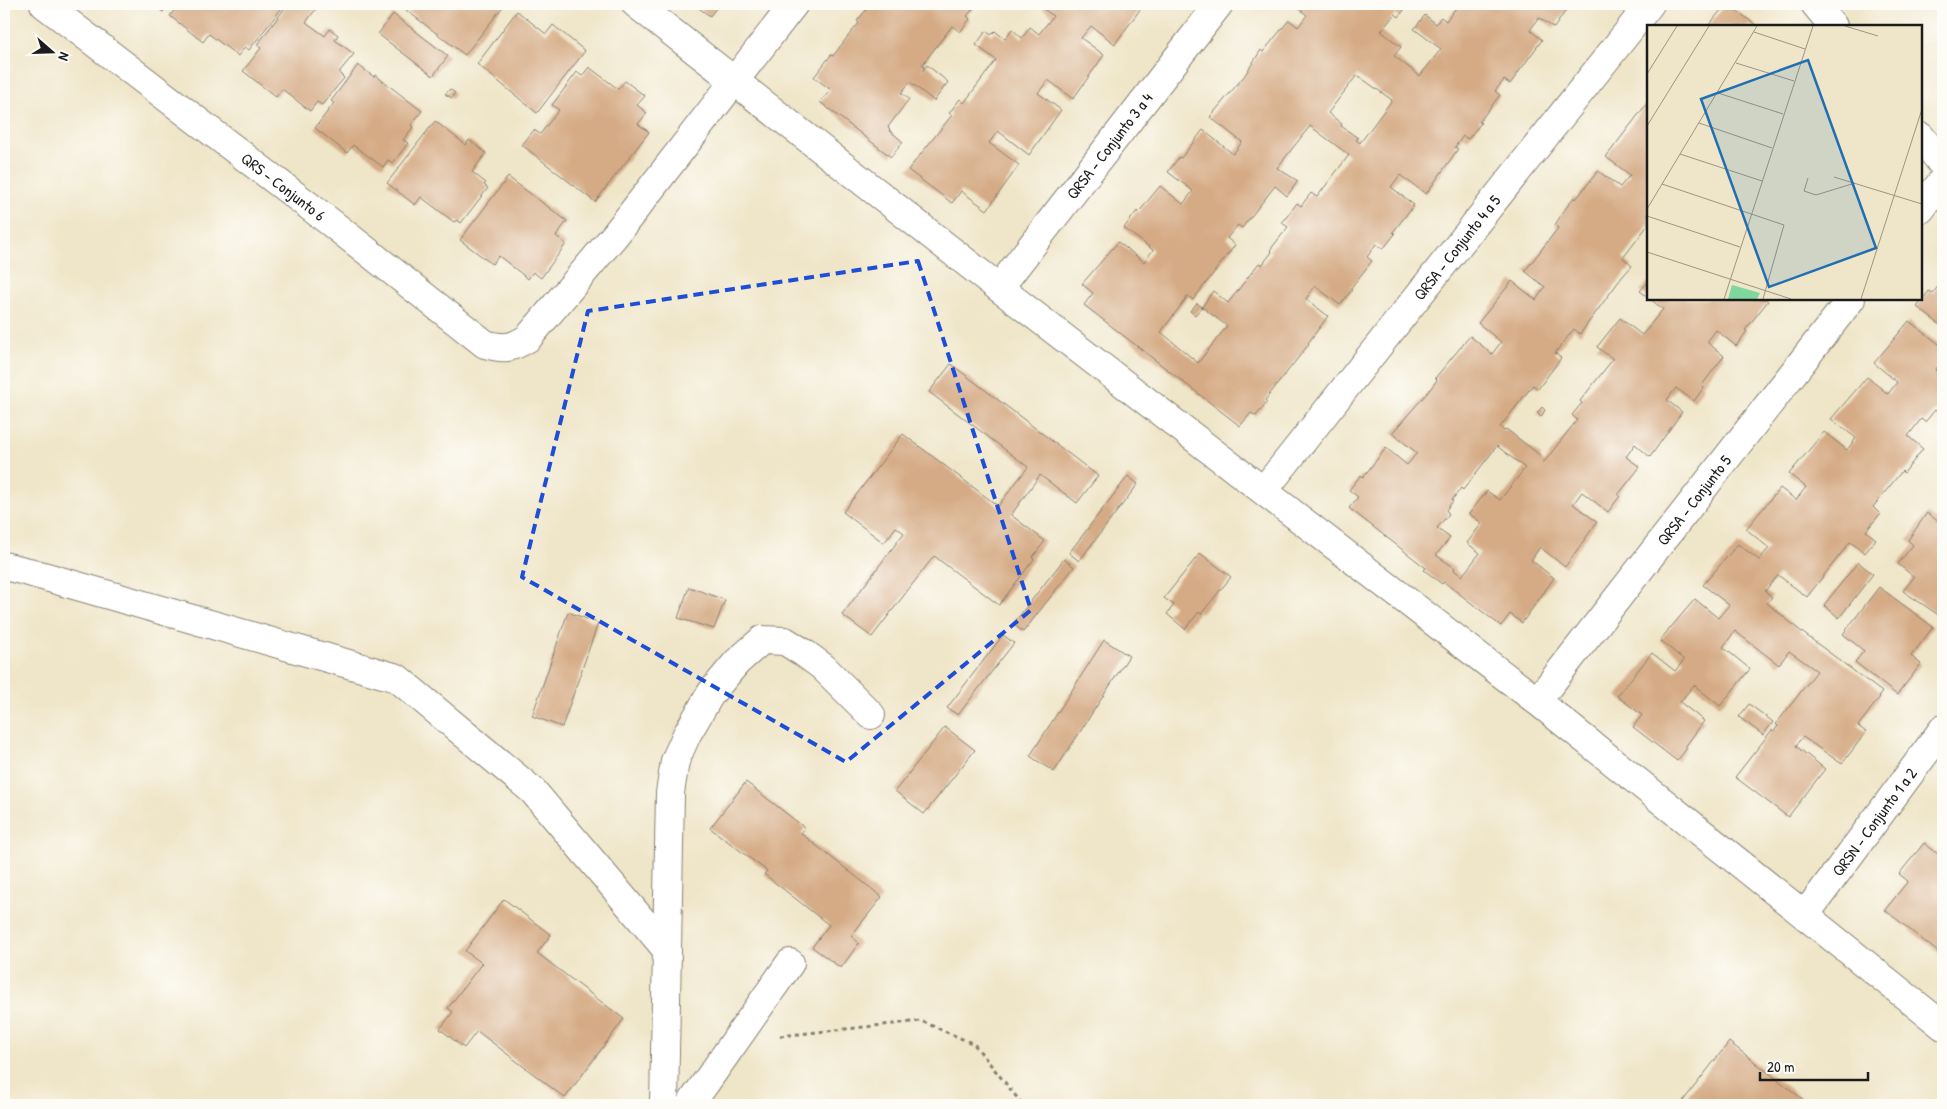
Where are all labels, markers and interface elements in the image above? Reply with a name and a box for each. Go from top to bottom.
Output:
inset map [1647,25,1922,300]
north arrow [28,28,78,78]
text: N [54,50,75,64]
street label: QRSA - Conjunto 3 a 4 [1061,88,1157,203]
street label: QRS - Conjunto 6 [237,147,330,226]
street label: QRSA - Conjunto 4 a 5 [1408,190,1506,305]
street label: QRSA - Conjunto 5 [1652,450,1736,550]
street label: QRSN - Conjunto 1 a 2 [1827,763,1922,881]
scale bar [1760,1049,1867,1081]
text: 20 m [1767,1056,1794,1077]

